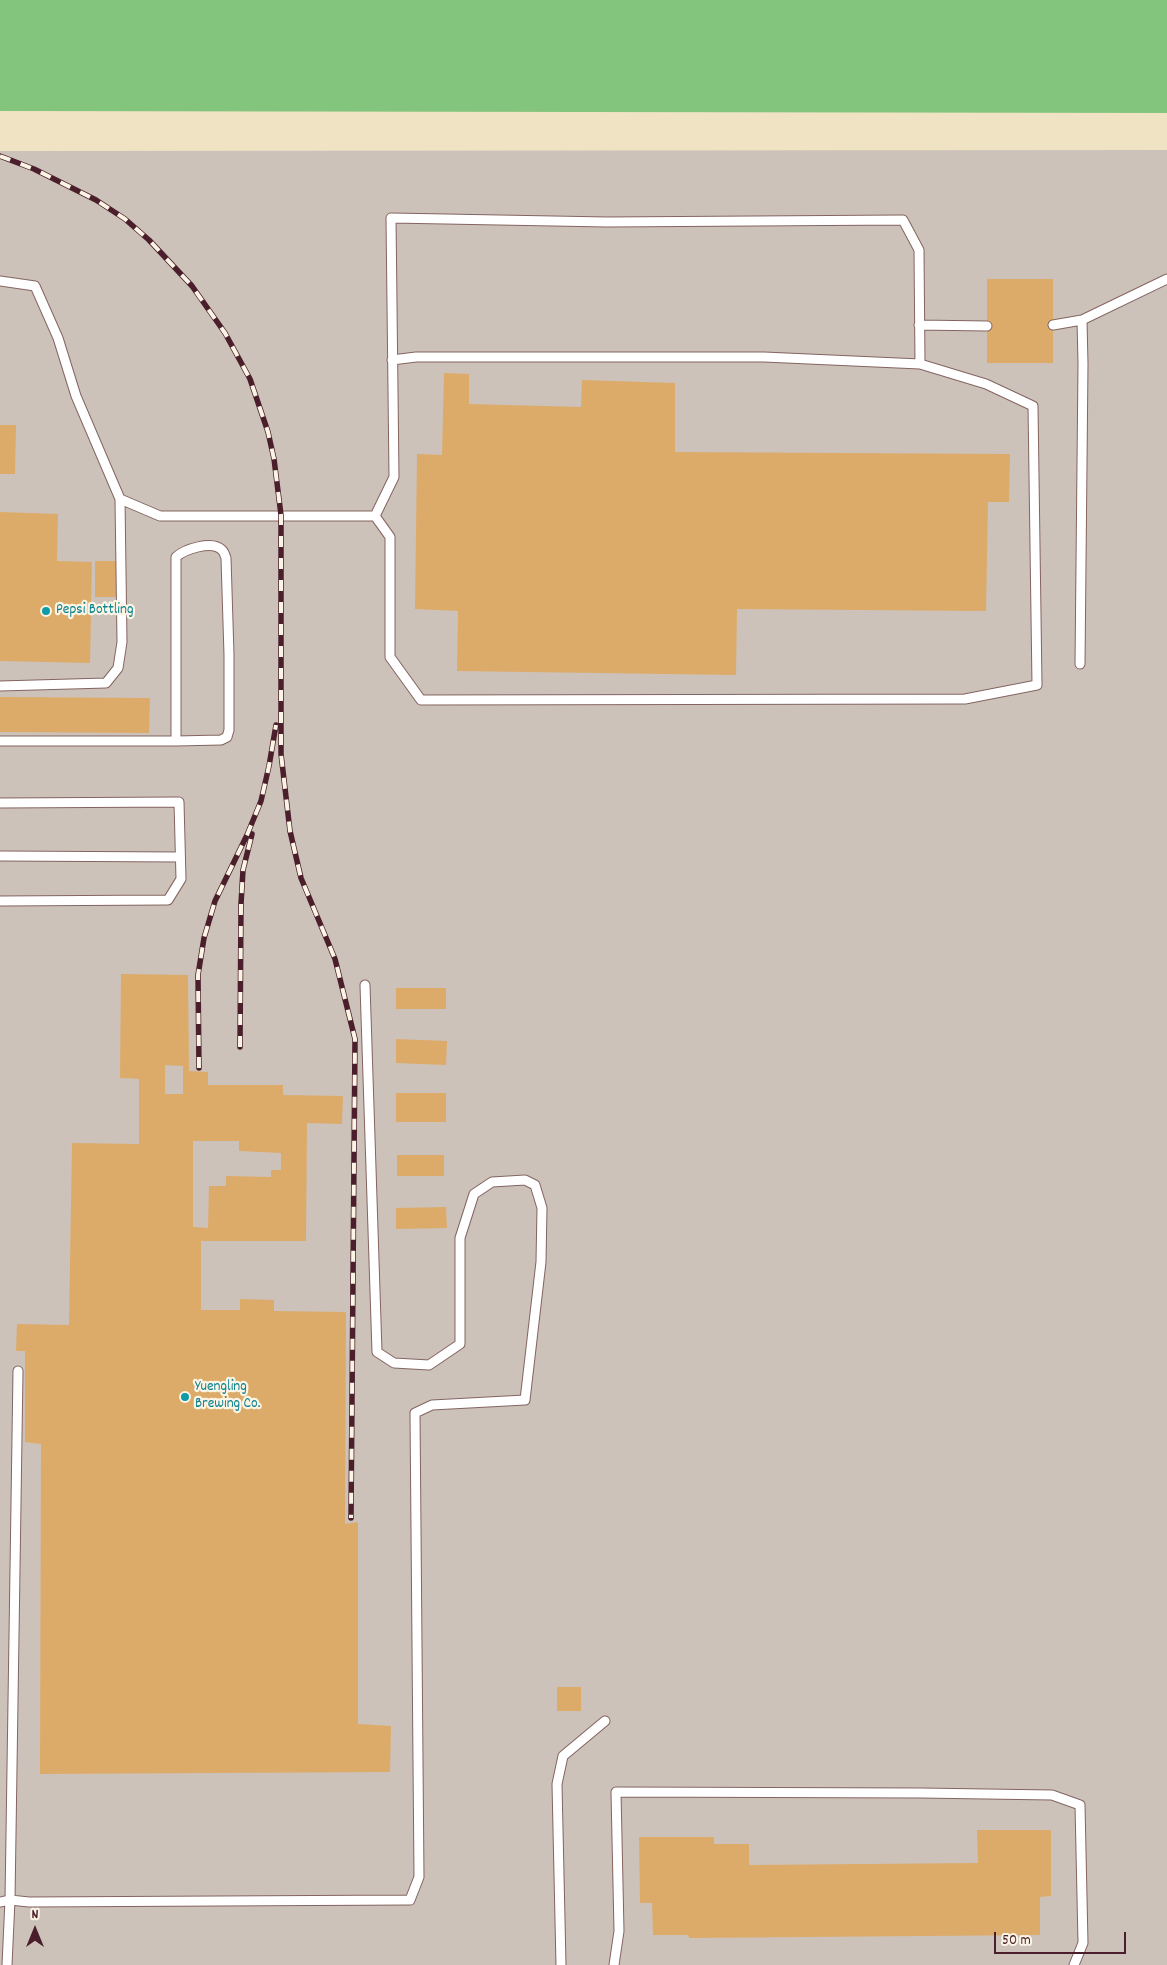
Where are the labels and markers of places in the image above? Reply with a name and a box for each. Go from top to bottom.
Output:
place label: Pepsi Bottling [56,602,133,620]
marker: Pepsi Bottling [40,605,52,617]
place label: Yuengling Brewing Co. [195,1379,260,1414]
marker: Yuengling Brewing Co. [179,1391,191,1403]

